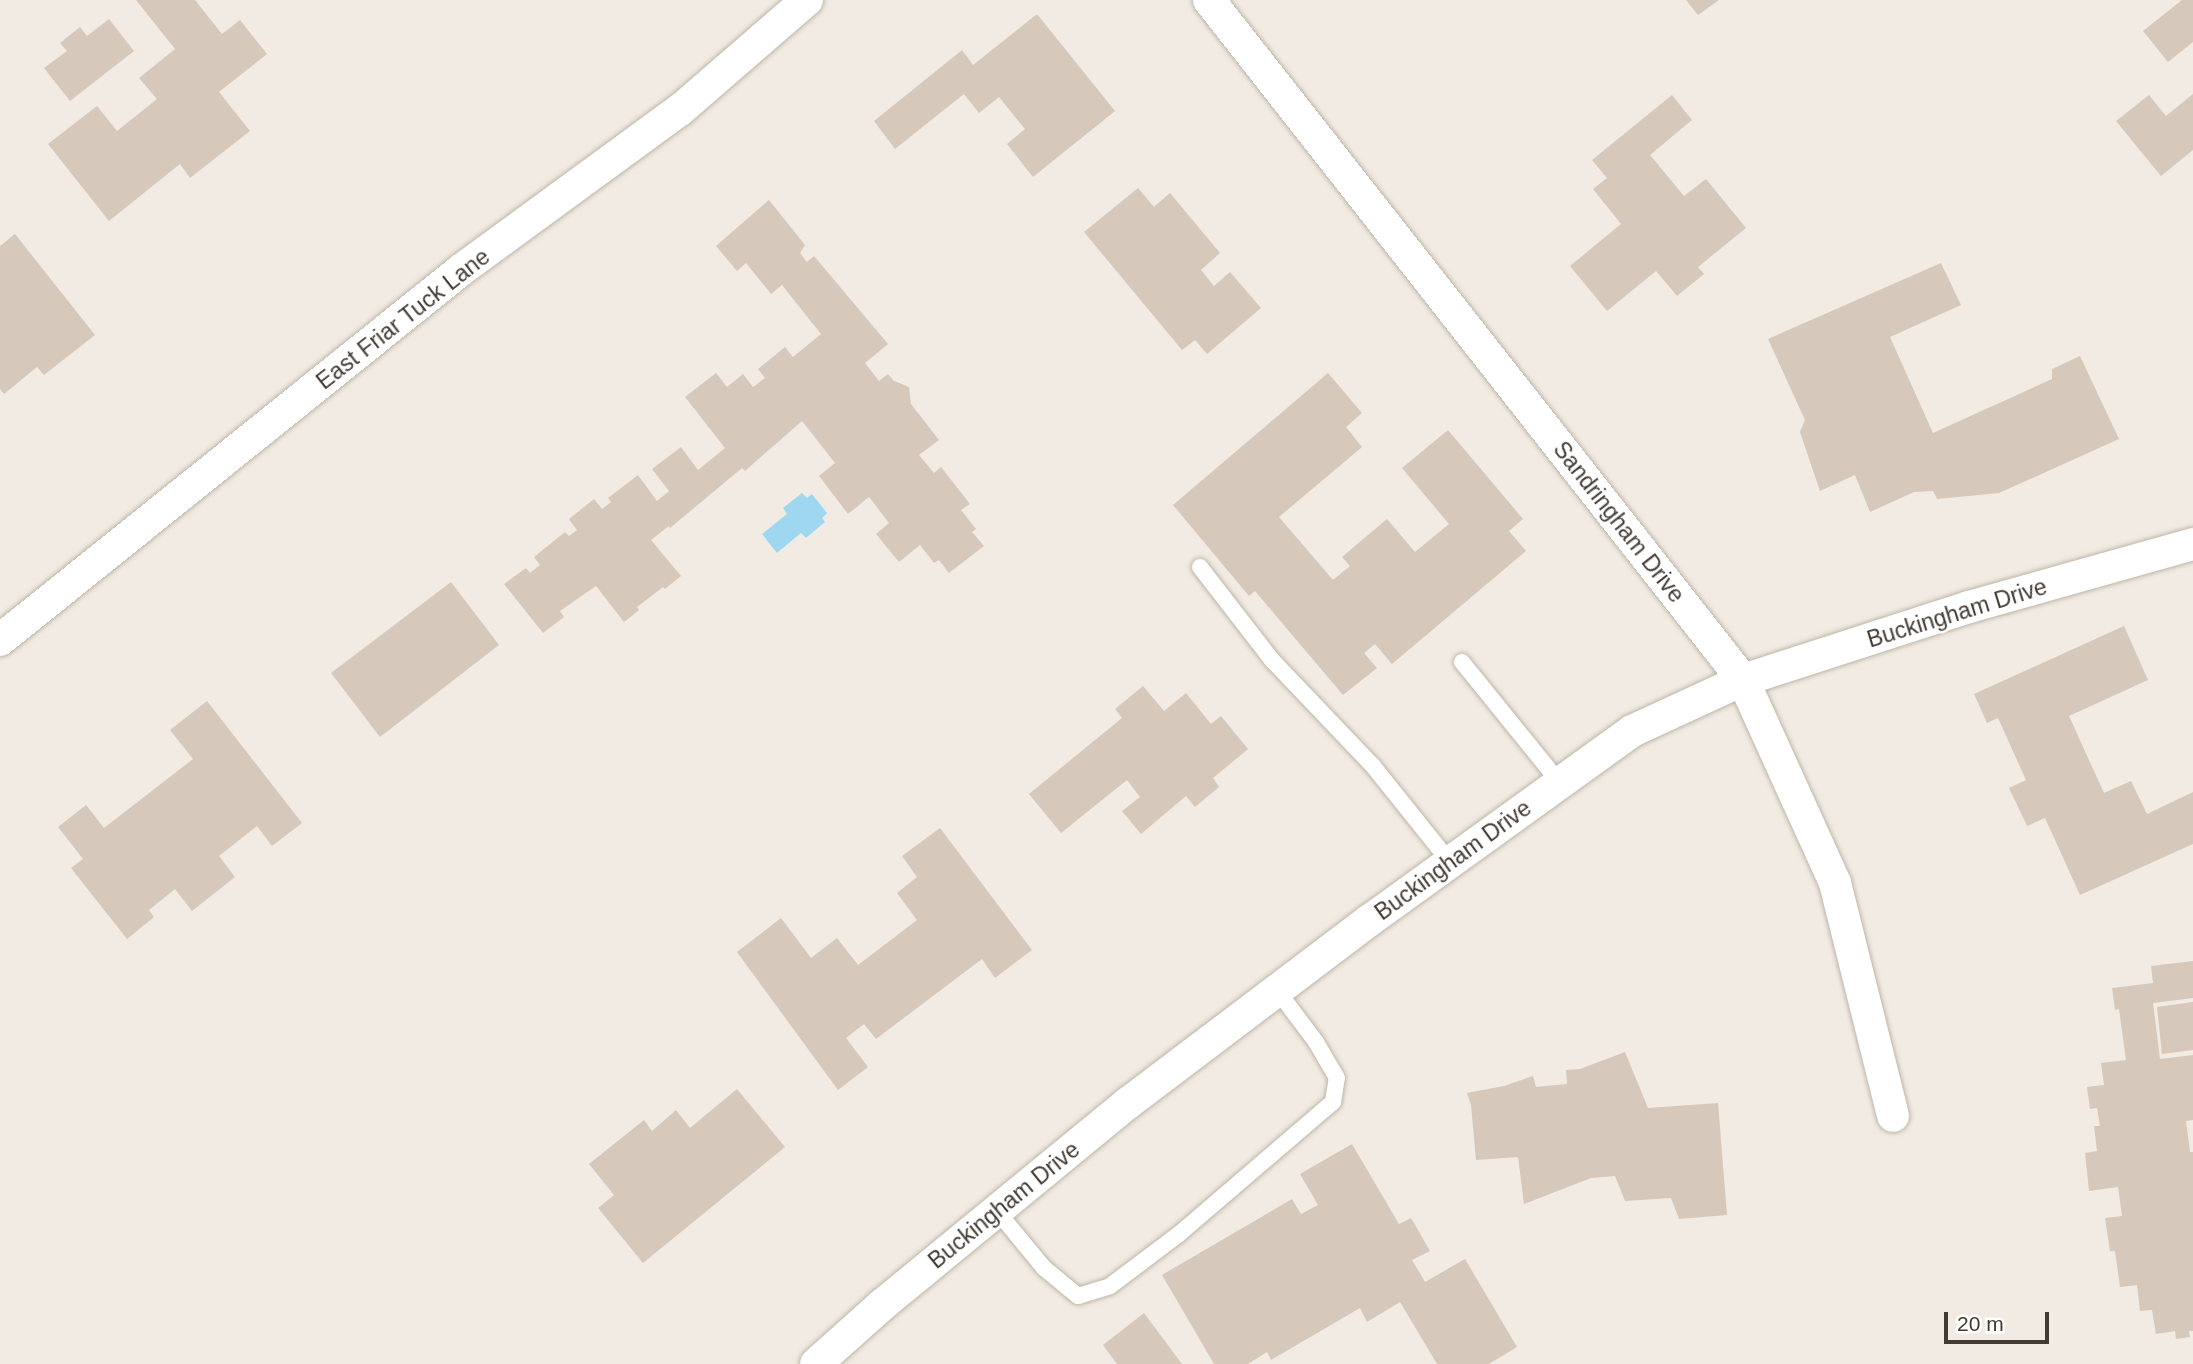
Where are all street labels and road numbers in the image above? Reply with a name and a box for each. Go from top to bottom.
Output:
street label: East Friar Tuck Lane [311,243,495,395]
street label: Sandringham Drive [1548,436,1690,608]
street label: Buckingham Drive [1864,573,2050,653]
street label: Buckingham Drive [1369,794,1537,926]
street label: Buckingham Drive [923,1136,1085,1274]

